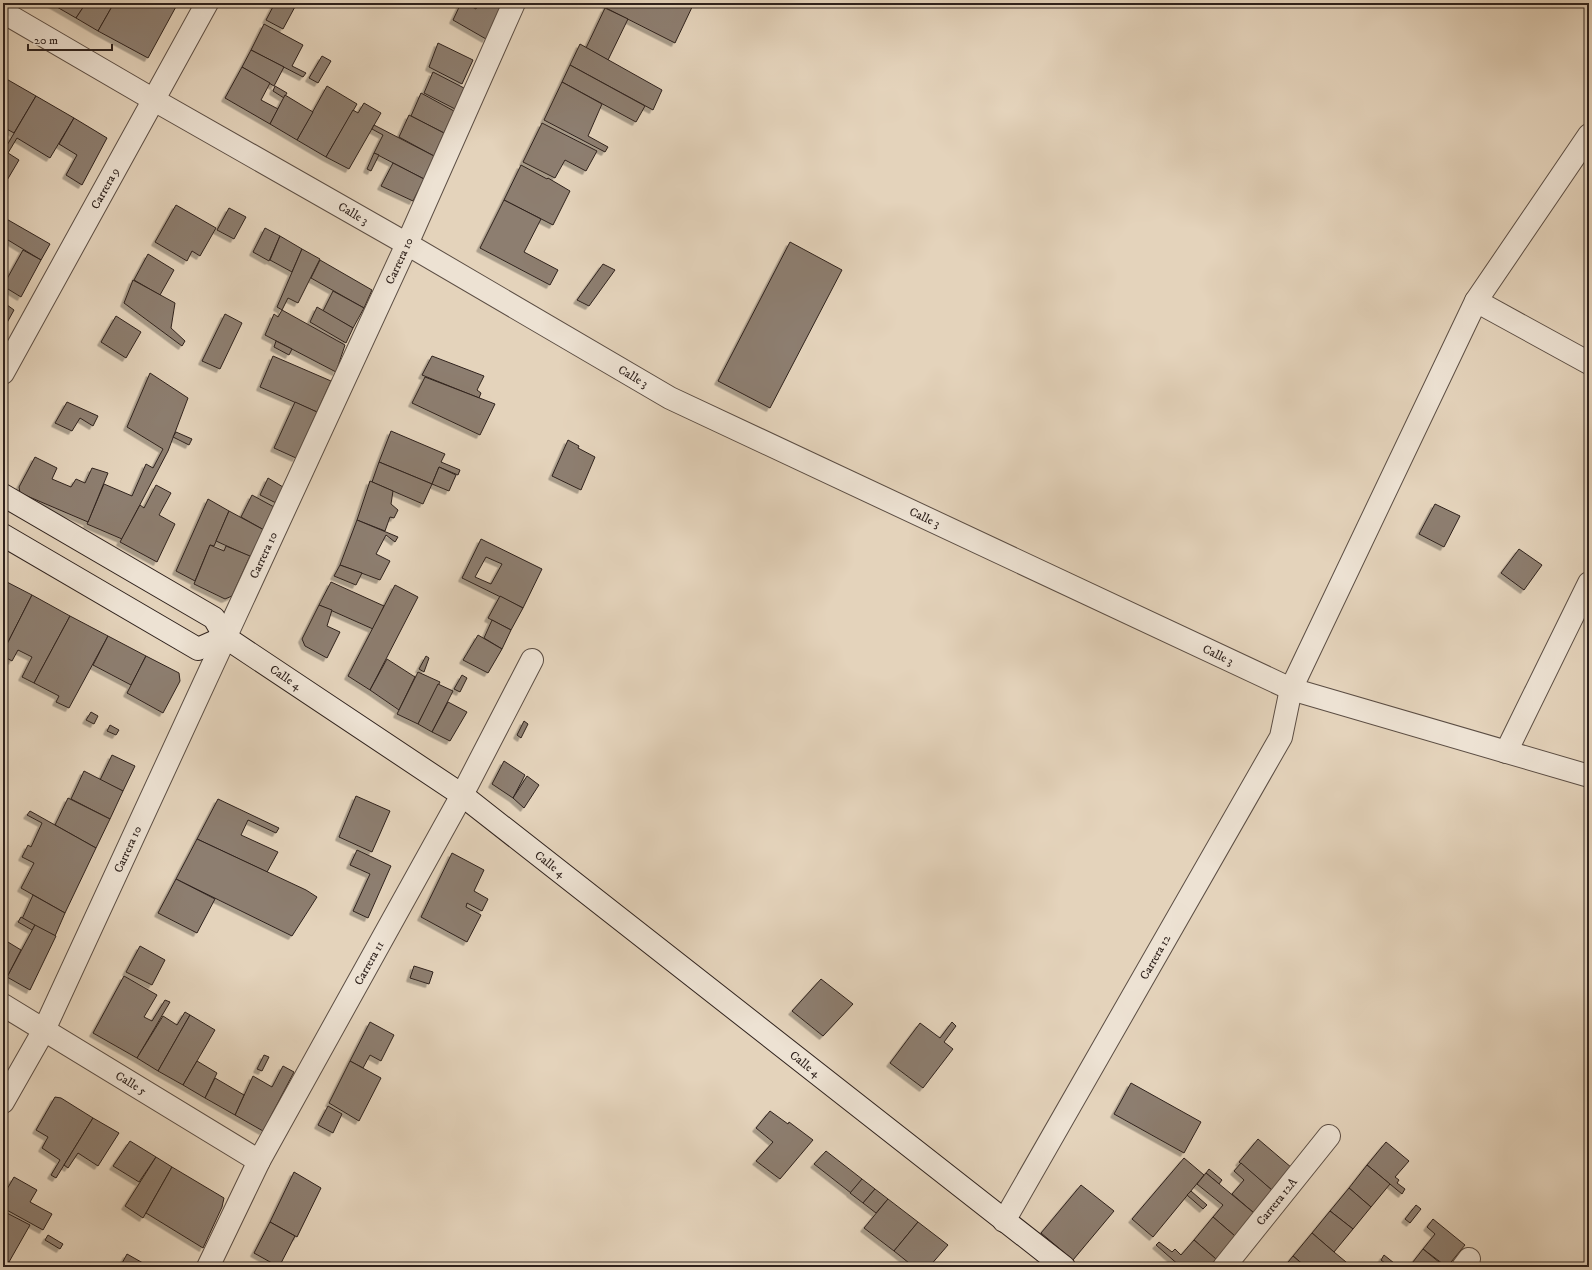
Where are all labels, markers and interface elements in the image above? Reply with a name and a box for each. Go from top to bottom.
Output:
scale bar [28,26,112,52]
text: 20 m [34,33,58,48]
street label: Carrera 9 [88,165,123,212]
street label: Calle 3 [335,199,371,228]
street label: Carrera 10 [382,235,417,287]
street label: Calle 3 [615,362,651,392]
street label: Calle 3 [907,504,942,531]
street label: Carrera 10 [247,529,281,581]
street label: Calle 3 [1200,642,1236,669]
street label: Calle 4 [267,662,305,694]
street label: Carrera 10 [111,824,145,875]
street label: Calle 4 [532,848,569,882]
street label: Carrera 12 [1137,932,1174,983]
street label: Carrera 11 [351,939,387,988]
street label: Calle 4 [786,1048,824,1082]
street label: Calle 5 [112,1068,149,1099]
street label: Carrera 12A [1253,1175,1301,1229]

